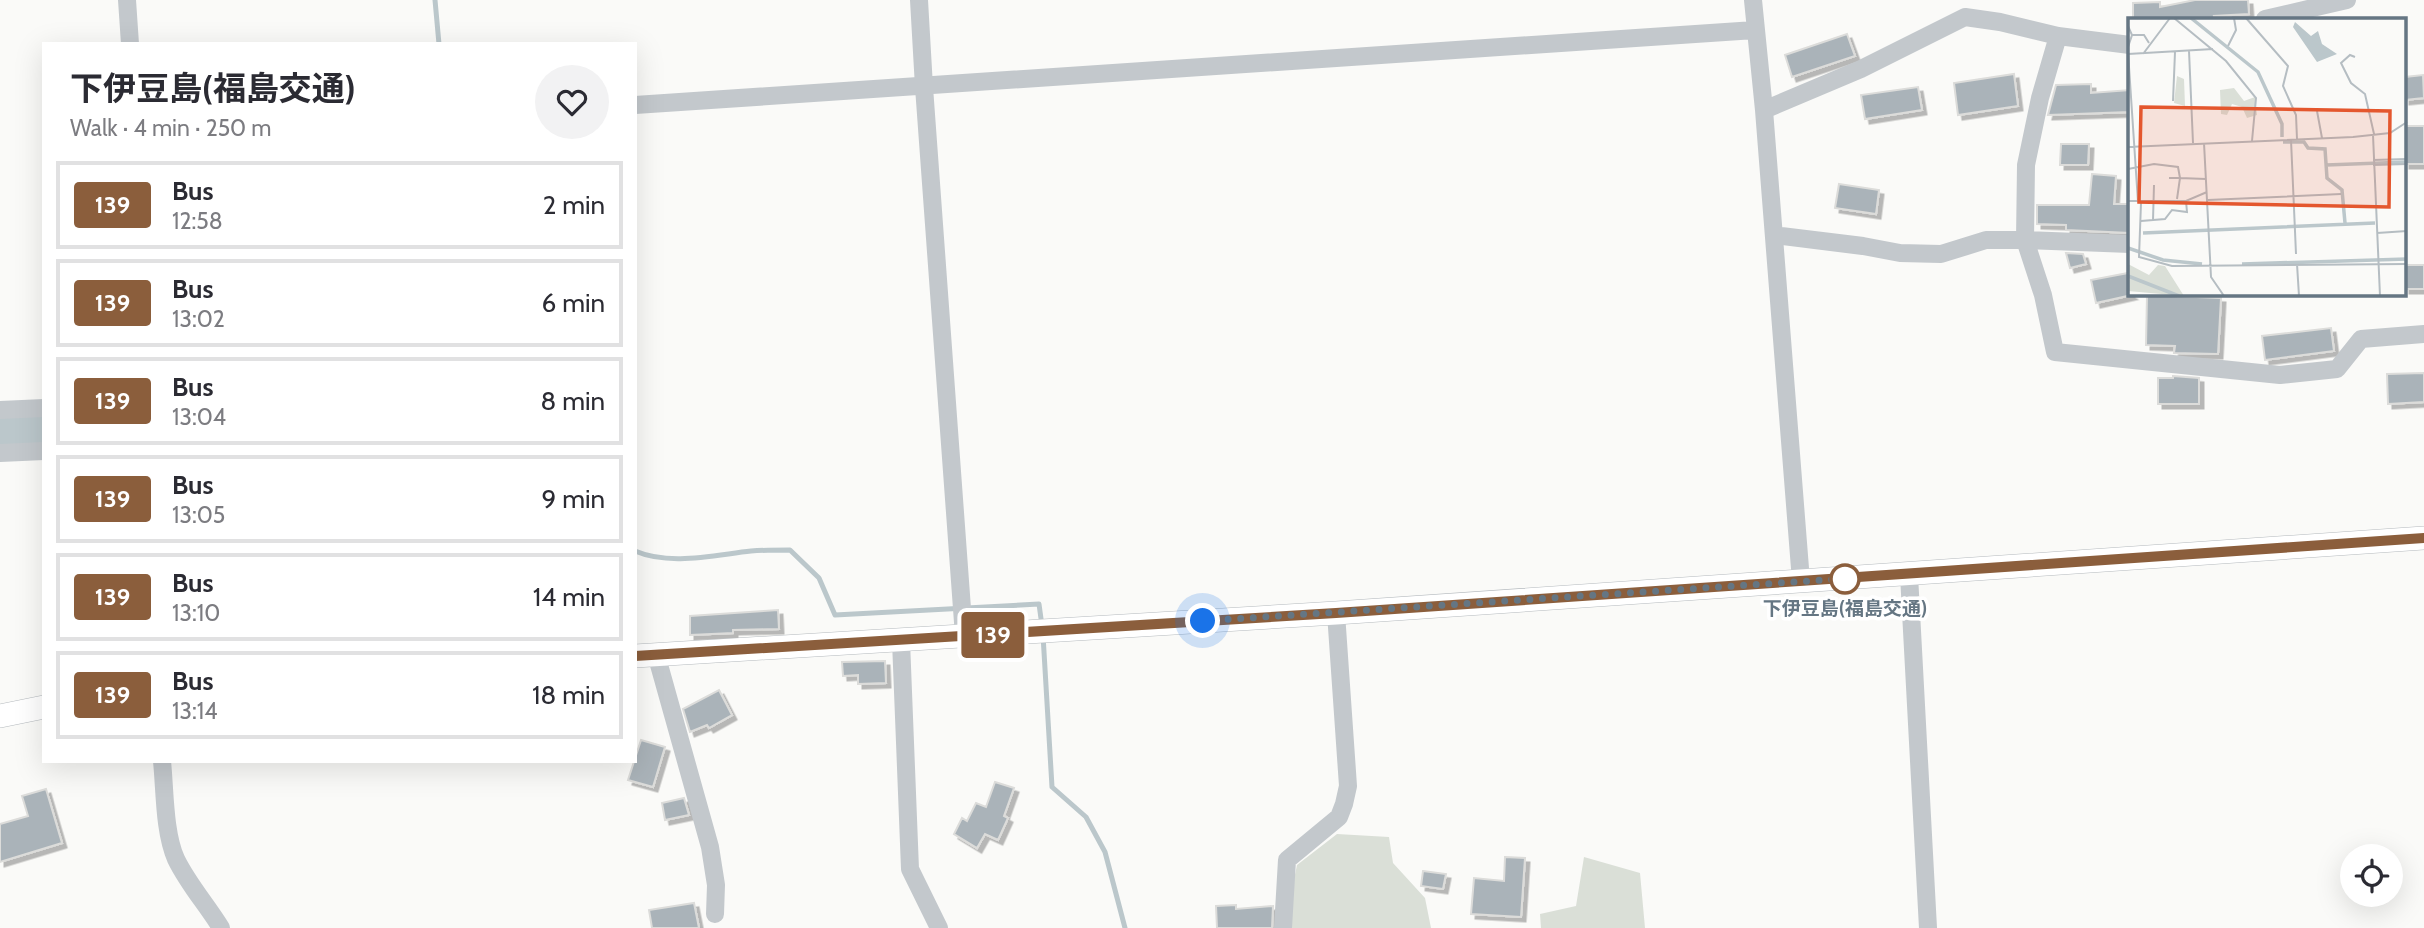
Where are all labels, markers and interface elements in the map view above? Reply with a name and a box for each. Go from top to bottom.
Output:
inset map [2128,18,2406,296]
button: heart [535,65,609,139]
text: 下伊豆島(福島交通) [70,68,356,108]
text: Walk · 4 min · 250 m [70,114,272,142]
text: Bus [172,175,213,207]
text: 2 min [543,189,605,221]
text: 139 [95,190,130,219]
text: 12:58 [172,207,223,235]
text: Bus [172,273,213,305]
text: 6 min [542,287,605,319]
text: 139 [95,288,130,317]
text: 13:02 [172,305,225,333]
text: Bus [172,371,213,403]
text: 8 min [541,385,605,417]
text: 139 [95,386,130,415]
text: 13:04 [172,403,226,431]
text: Bus [172,469,213,501]
text: 9 min [542,483,605,515]
text: 139 [95,484,130,513]
text: 13:05 [172,501,225,529]
marker: 下伊豆島(福島交通) [1830,564,1860,594]
text: Bus [172,567,213,599]
text: 14 min [533,581,605,613]
text: 139 [95,582,130,611]
place label: 下伊豆島(福島交通) [1763,597,1927,620]
text: 13:10 [172,599,220,627]
your location [1185,603,1220,638]
line badge: 139 [953,612,1033,658]
text: 139 [975,620,1011,649]
text: Bus [172,665,213,697]
text: 18 min [532,679,605,711]
text: 139 [95,680,130,709]
text: 13:14 [172,697,218,725]
map controls [2340,844,2403,907]
button: locate [2340,844,2403,907]

